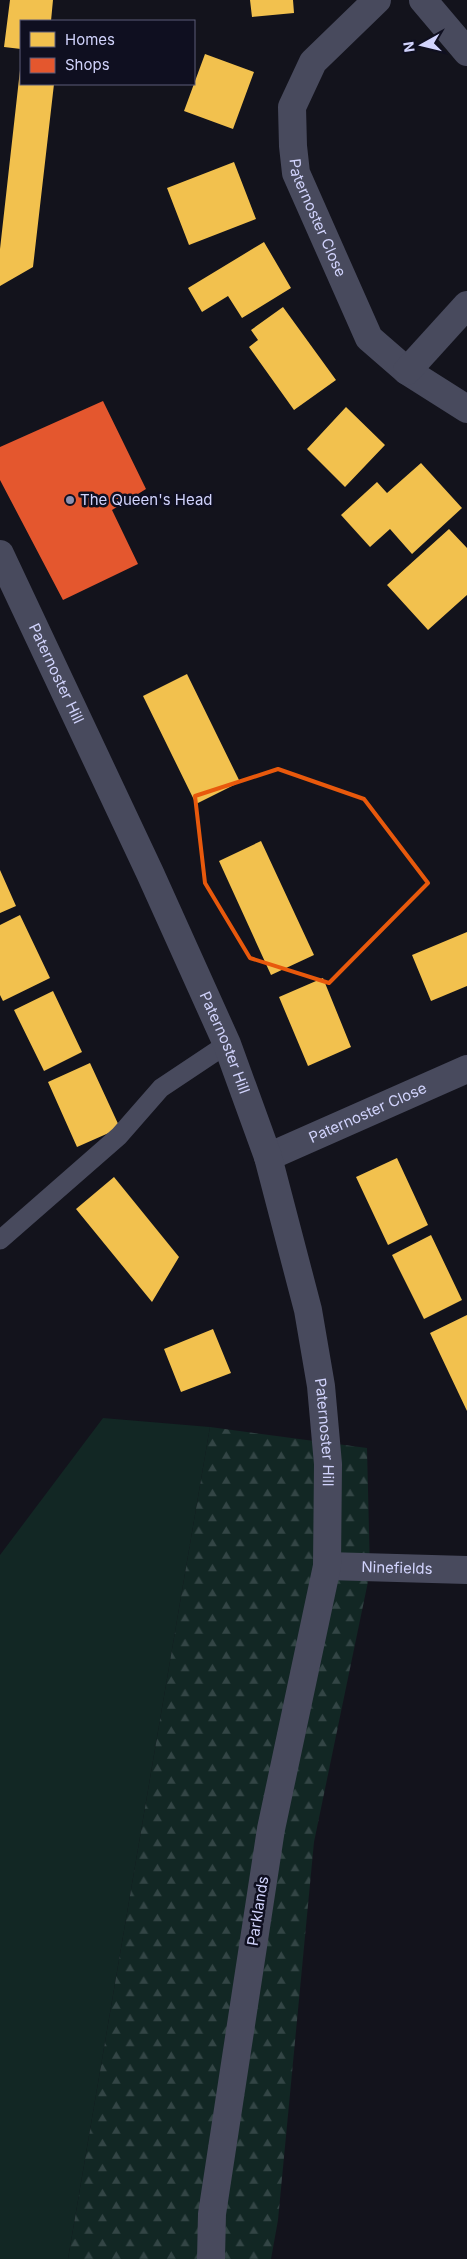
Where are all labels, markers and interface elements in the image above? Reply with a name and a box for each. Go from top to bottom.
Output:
legend [20,20,195,85]
north arrow [397,20,447,70]
text: Homes [65,30,115,49]
text: N [399,40,418,53]
text: Shops [65,55,110,74]
street label: Paternoster Close [285,158,351,280]
place label: The Queen's Head [80,490,213,509]
marker: The Queen's Head [64,494,76,506]
street label: Paternoster Hill [25,620,88,726]
street label: Paternoster Hill [196,988,254,1096]
street label: Paternoster Close [306,1078,429,1147]
street label: Paternoster Hill [311,1377,338,1487]
street label: Ninefields [361,1557,433,1578]
street label: Parklands [243,1875,272,1947]

